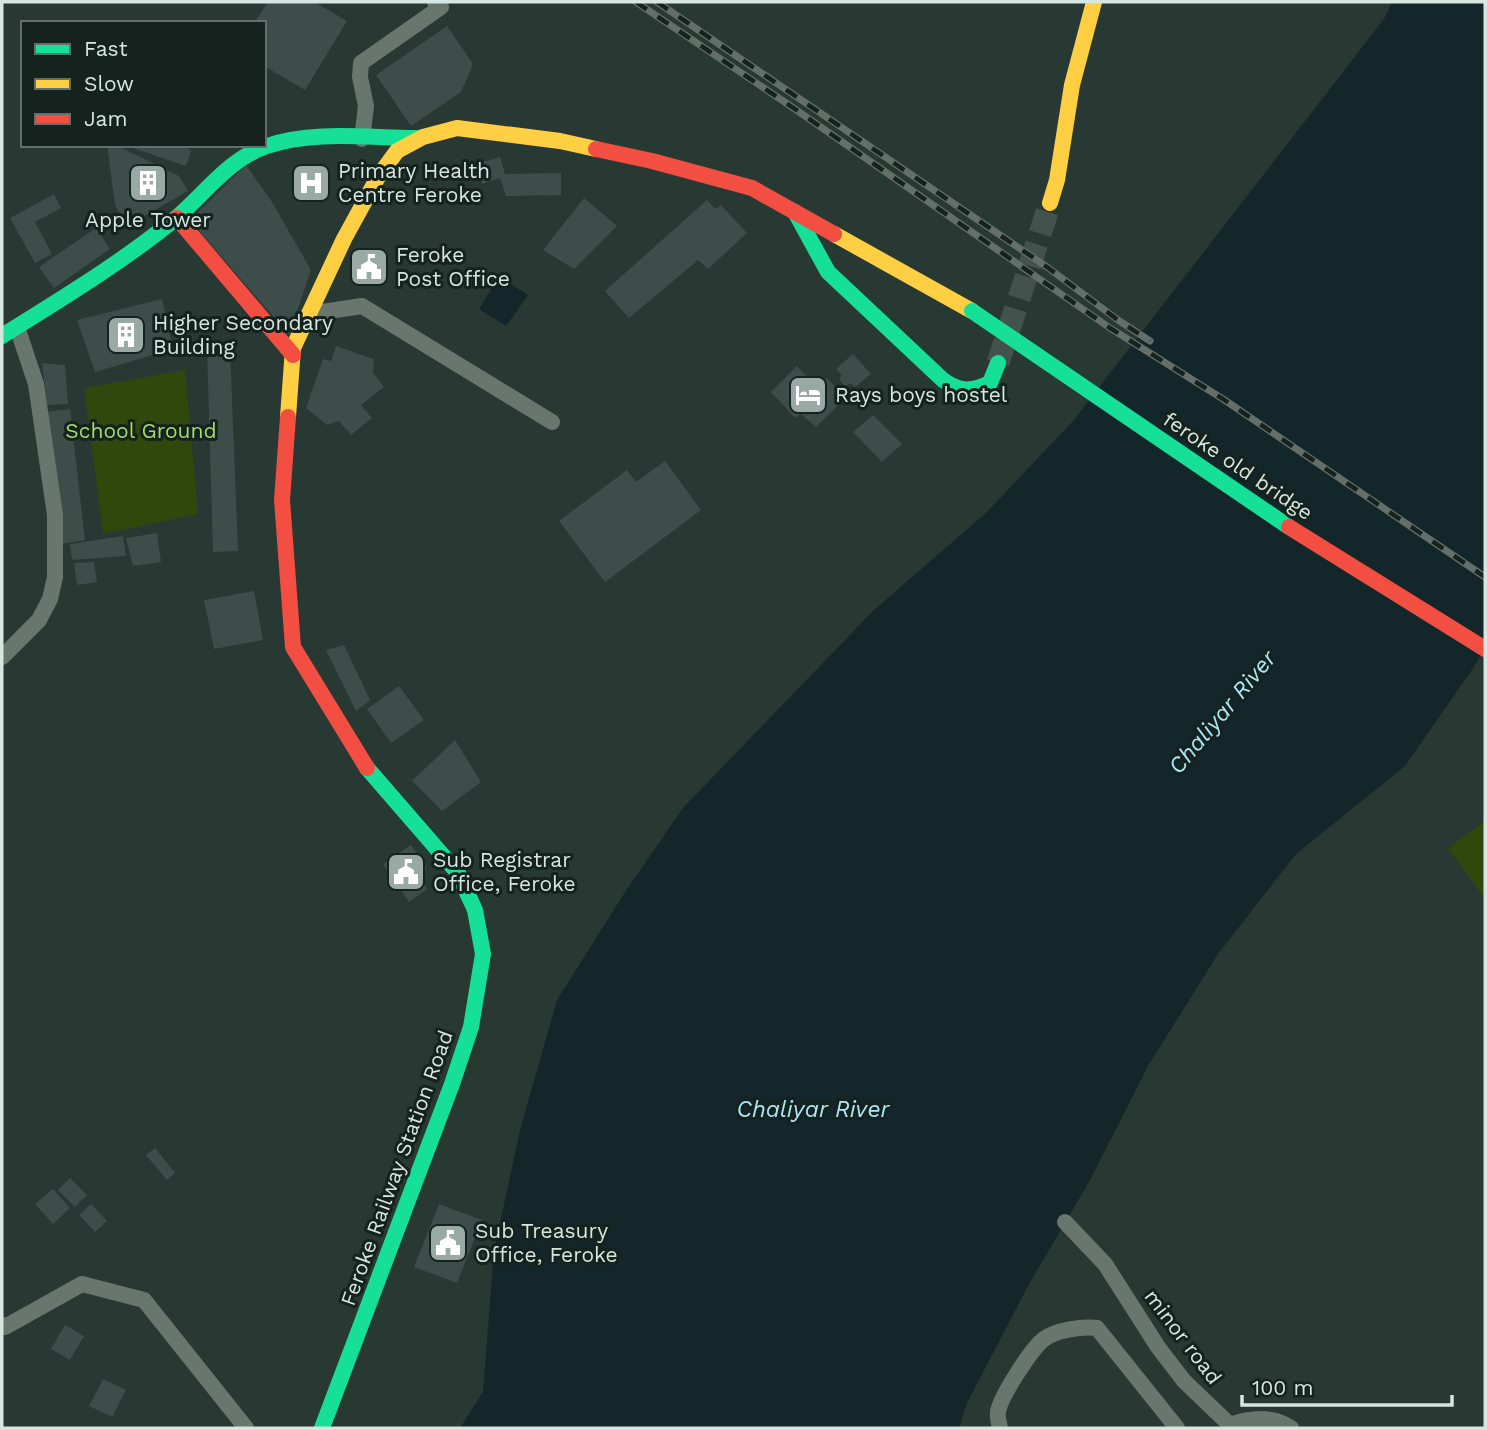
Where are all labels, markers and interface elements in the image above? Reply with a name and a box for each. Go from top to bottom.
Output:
legend [21,21,266,147]
text: Fast [84,36,128,61]
text: Slow [84,71,134,96]
text: Jam [84,106,127,131]
place label: Primary Health Centre Feroke [338,158,490,207]
building icon: Apple Tower [127,162,169,204]
hospital icon: Primary Health Centre Feroke [290,162,332,204]
place label: Apple Tower [85,207,211,232]
place label: Feroke Post Office [396,242,510,291]
public building icon: Feroke Post Office [348,246,390,288]
place label: Higher Secondary Building [153,310,333,359]
building icon: Higher Secondary Building [105,314,147,356]
hotel icon: Rays boys hostel [787,374,829,416]
place label: Rays boys hostel [835,382,1008,407]
street label: feroke old bridge [1159,406,1318,525]
park label: School Ground [65,418,217,443]
water label: Chaliyar River [1163,644,1283,780]
place label: Sub Registrar Office, Feroke [433,847,576,896]
public building icon: Sub Registrar Office, Feroke [385,851,427,893]
street label: Feroke Railway Station Road [335,1027,458,1309]
water label: Chaliyar River [737,1096,891,1123]
place label: Sub Treasury Office, Feroke [475,1218,618,1267]
public building icon: Sub Treasury Office, Feroke [427,1222,469,1264]
street label: minor road [1140,1284,1227,1389]
scale bar [1242,1364,1452,1408]
text: 100 m [1252,1375,1314,1400]

